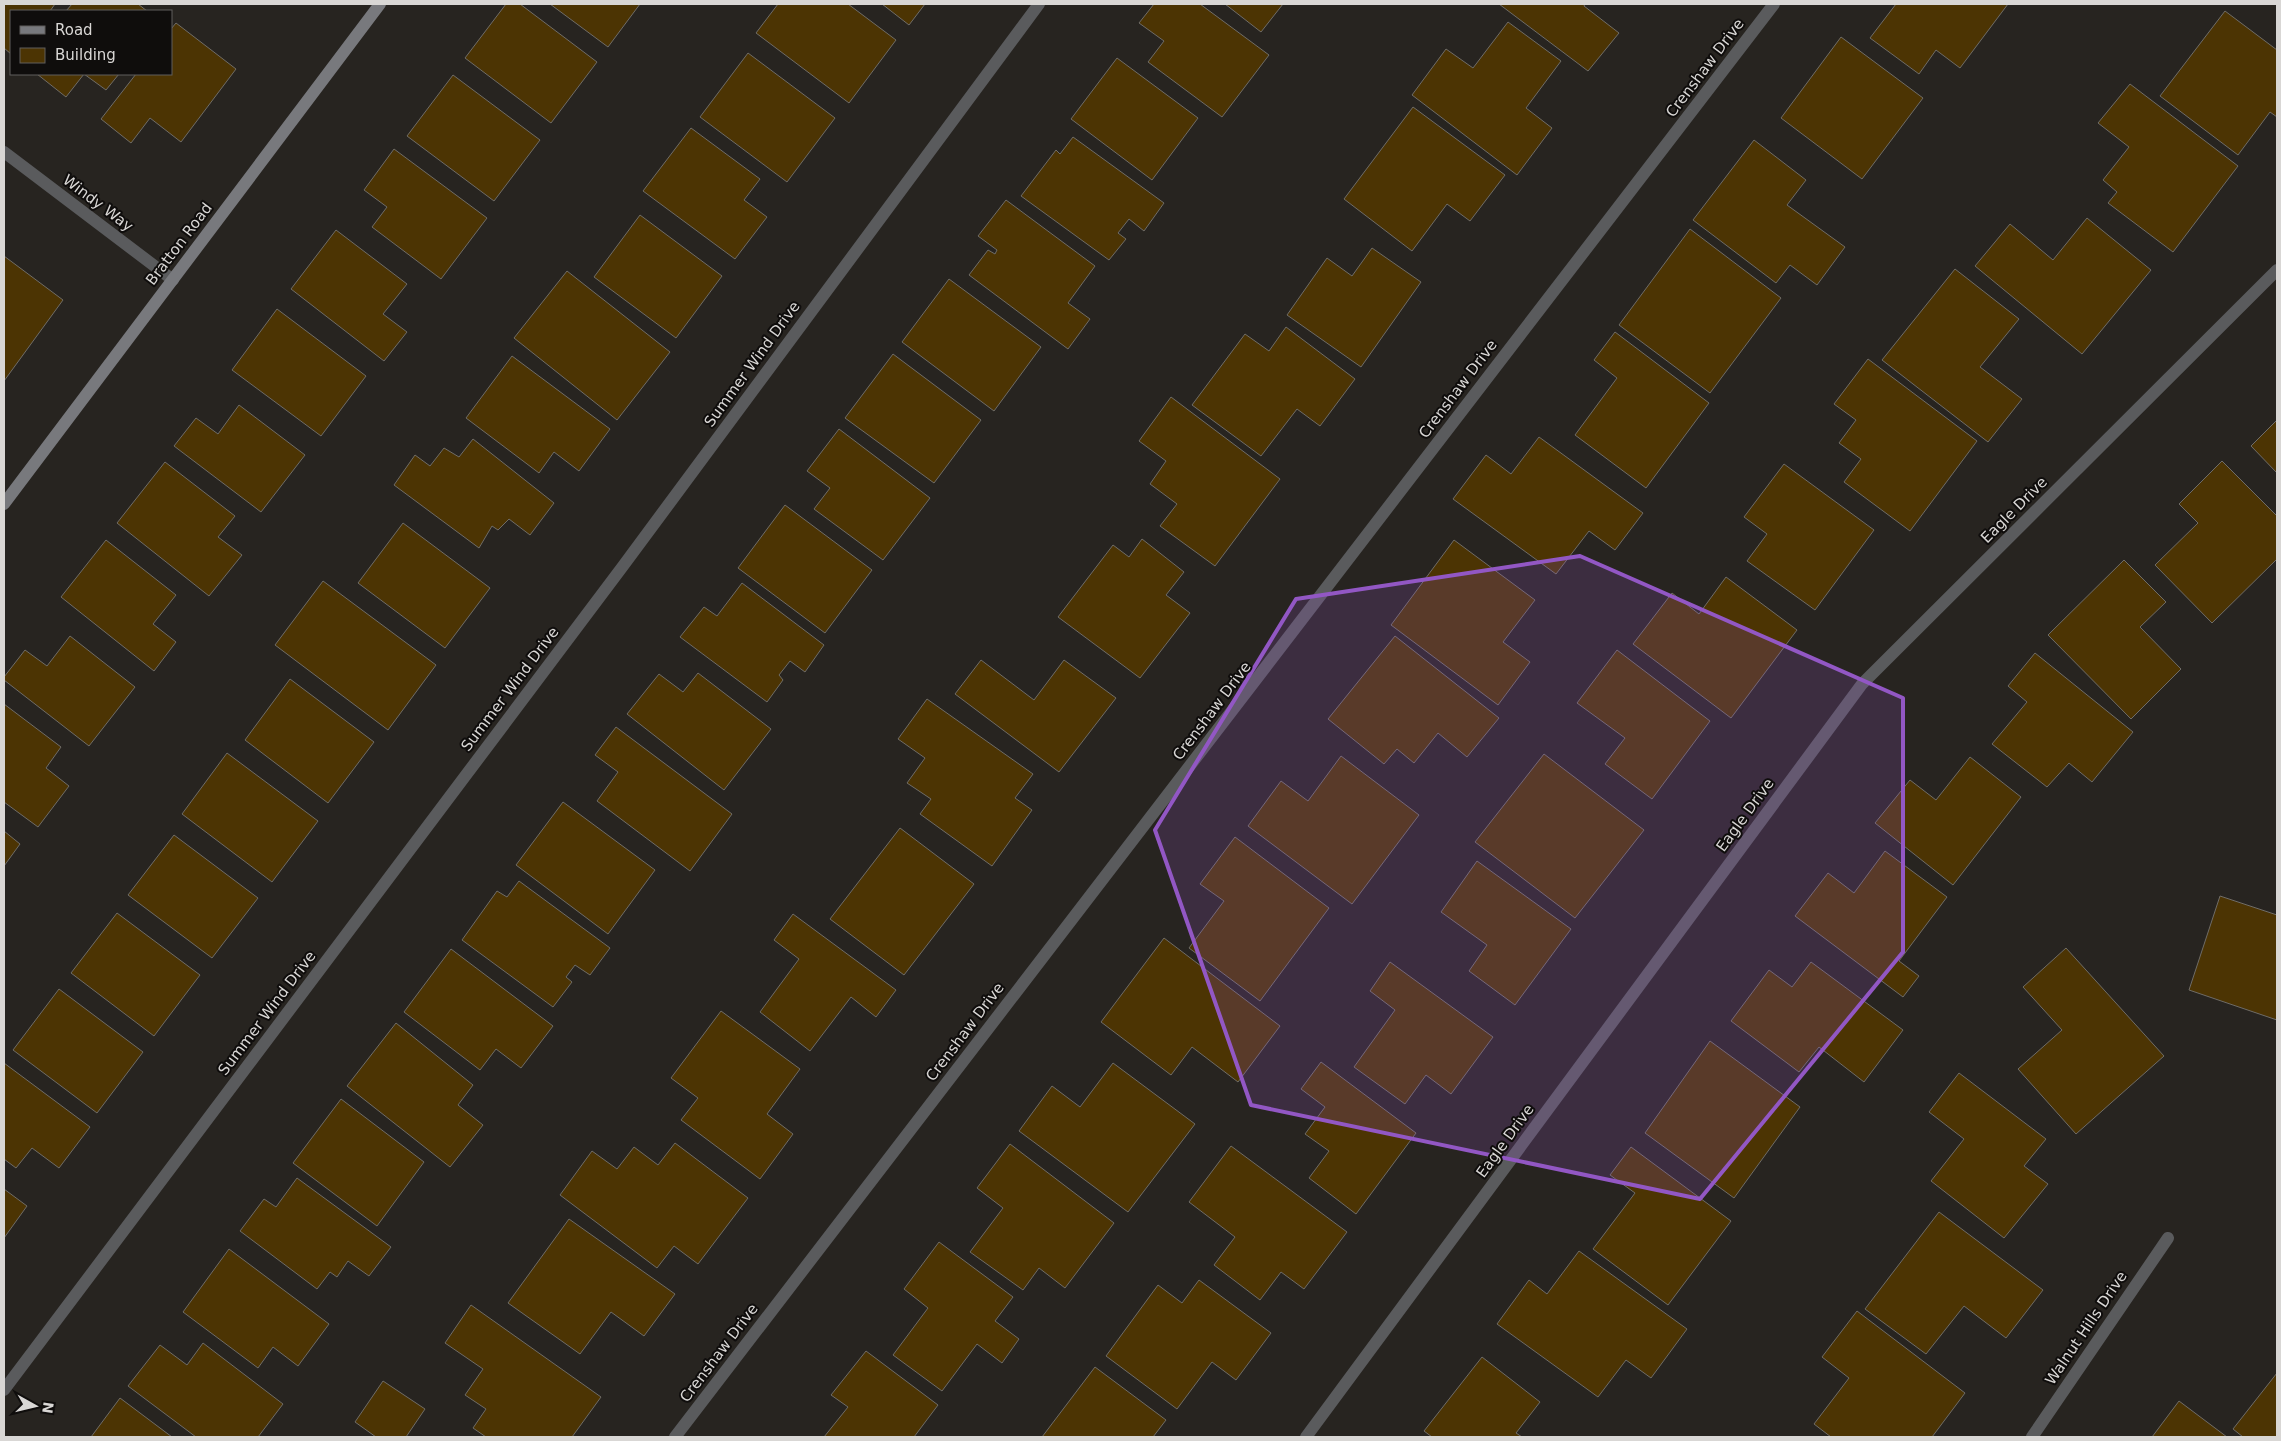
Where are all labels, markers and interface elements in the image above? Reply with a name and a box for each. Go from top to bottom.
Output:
legend [10,10,172,75]
street label: Crenshaw Drive [1662,15,1748,121]
text: Road [55,21,93,39]
text: Building [55,46,116,64]
street label: Windy Way [59,171,137,235]
street label: Bratton Road [142,199,216,289]
street label: Summer Wind Drive [700,298,804,430]
street label: Crenshaw Drive [1415,336,1501,442]
street label: Eagle Drive [1977,473,2051,547]
street label: Summer Wind Drive [457,623,563,755]
street label: Crenshaw Drive [1169,658,1255,764]
street label: Eagle Drive [1712,775,1778,855]
street label: Summer Wind Drive [214,947,320,1079]
street label: Crenshaw Drive [922,979,1008,1085]
street label: Eagle Drive [1472,1101,1538,1181]
street label: Walnut Hills Drive [2041,1268,2131,1388]
street label: Crenshaw Drive [676,1300,762,1406]
north arrow [10,1381,60,1431]
text: N [39,1401,57,1415]

